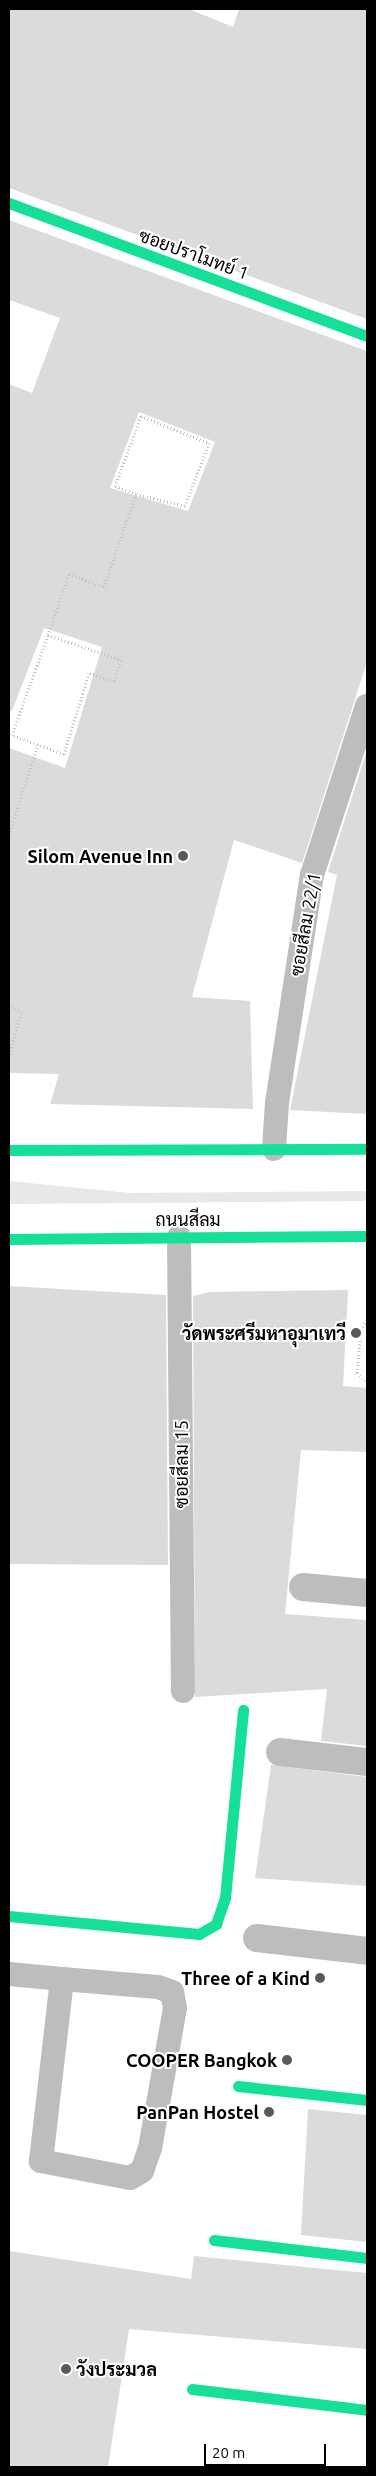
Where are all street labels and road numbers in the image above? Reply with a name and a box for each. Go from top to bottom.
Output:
street label: ซอยปราโมทย์ 1 [136,224,252,284]
street label: ซอยสีลม 22/1 [285,870,325,978]
street label: ถนนสีลม [155,1208,221,1230]
street label: ซอยสีลม 15 [170,1420,192,1508]

